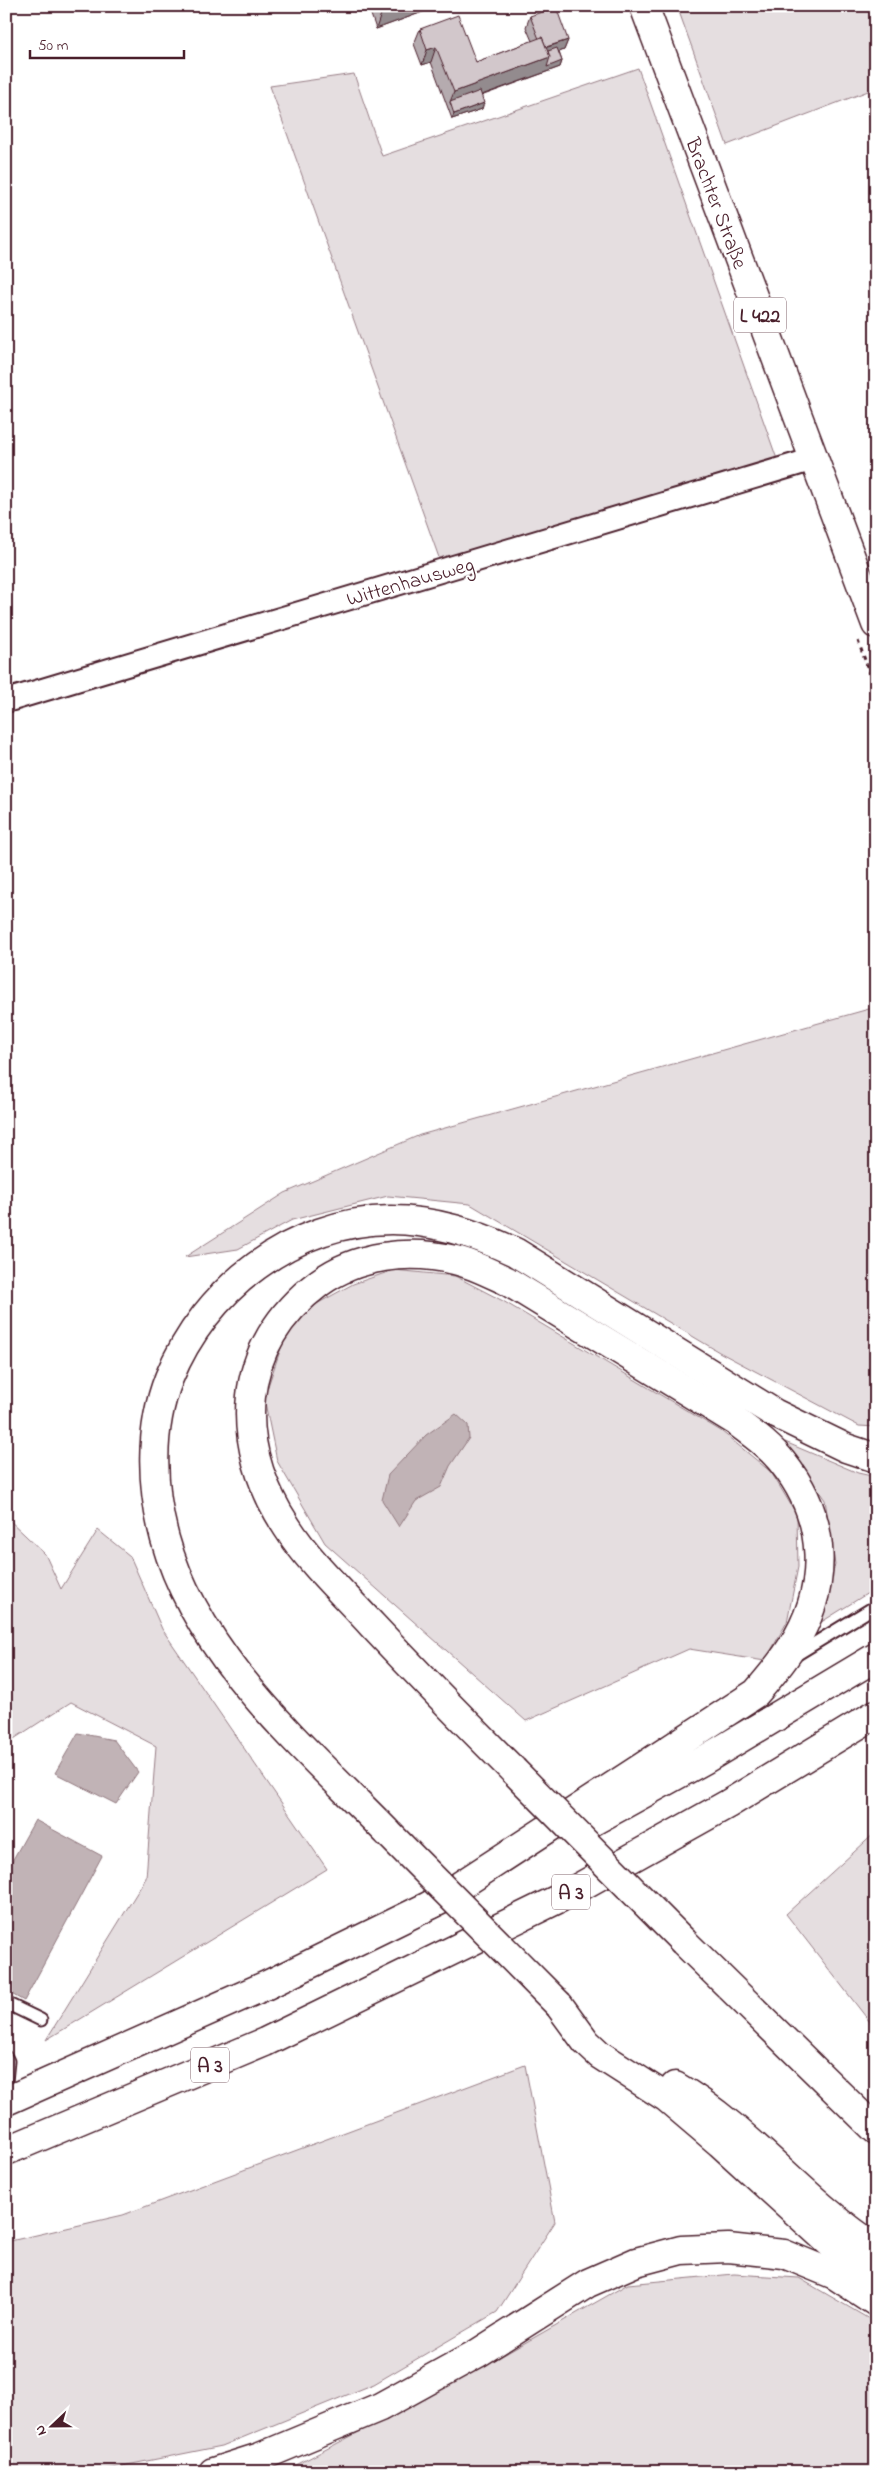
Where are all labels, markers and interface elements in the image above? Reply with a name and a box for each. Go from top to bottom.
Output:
scale bar [30,28,184,60]
text: 50 m [38,35,69,57]
street label: Brachter Straße [676,133,754,274]
road number: L 422 [734,298,786,332]
street label: Wittenhausweg [343,550,478,617]
road number: A 3 [552,1874,590,1910]
road number: A 3 [191,2048,229,2082]
north arrow [28,2400,78,2450]
text: N [30,2422,53,2439]

